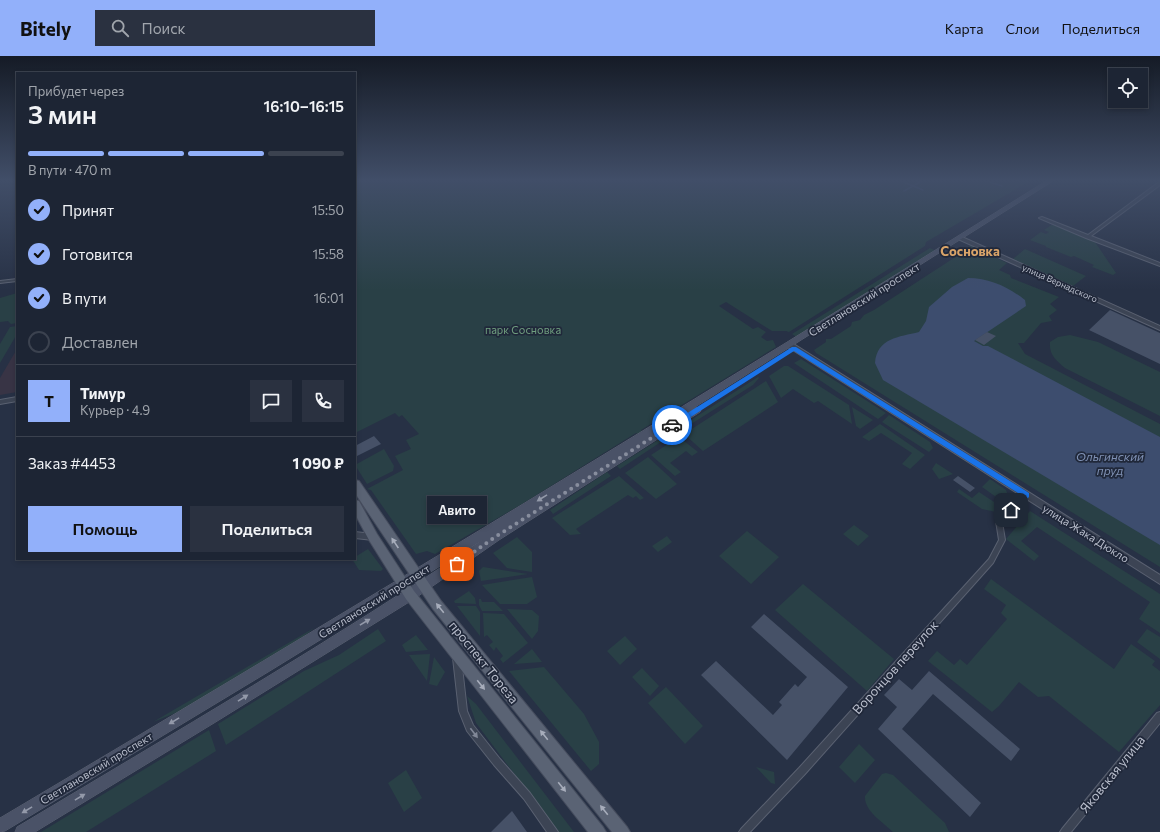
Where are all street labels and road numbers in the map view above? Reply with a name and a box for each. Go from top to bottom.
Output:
street label: Светлановский проспект [806,259,922,339]
street label: улица Вернадского [1021,262,1099,304]
street label: улица Жака Дюкло [1040,501,1132,565]
street label: Светлановский проспект [316,561,432,641]
street label: проспект Тореза [446,617,522,707]
street label: Воронцов переулок [849,617,941,717]
street label: Светлановский проспект [37,729,155,807]
street label: Яковская улица [1076,732,1148,816]

